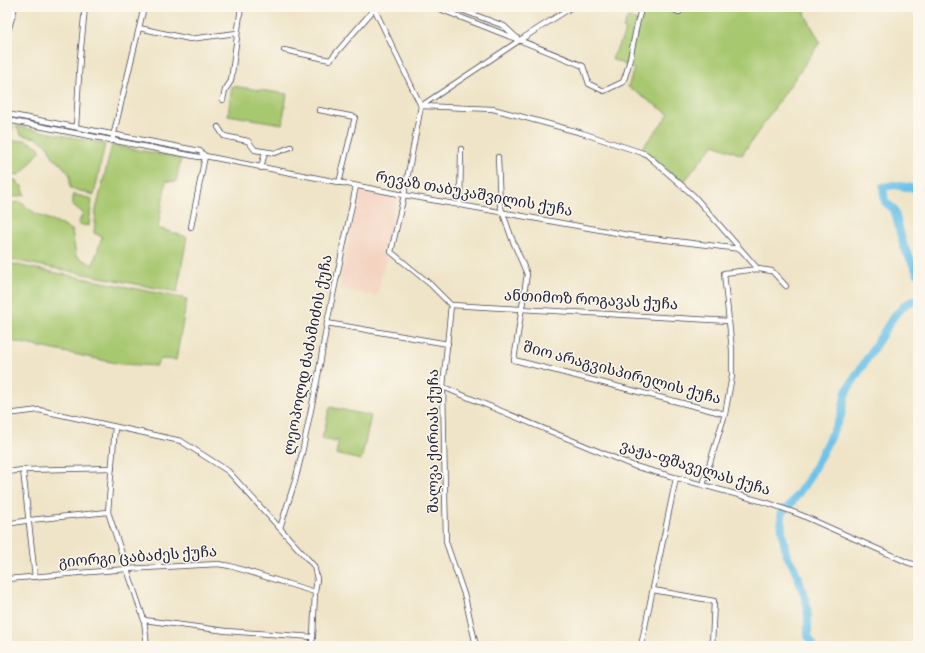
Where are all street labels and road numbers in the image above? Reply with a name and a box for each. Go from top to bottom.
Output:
street label: რევაზ თაბუკაშვილის ქუჩა [374,167,574,223]
street label: ლეოპოლდ ძაძამიძის ქუჩა [279,253,339,457]
street label: ანთიმოზ როგავას ქუჩა [503,286,679,316]
street label: შიო არაგვისპირელის ქუჩა [521,337,723,411]
street label: შალვა ქირიას ქუჩა [424,369,445,513]
street label: ვაჟა-ფშაველას ქუჩა [617,436,773,502]
street label: გიორგი ცაბაძეს ქუჩა [58,542,218,574]

